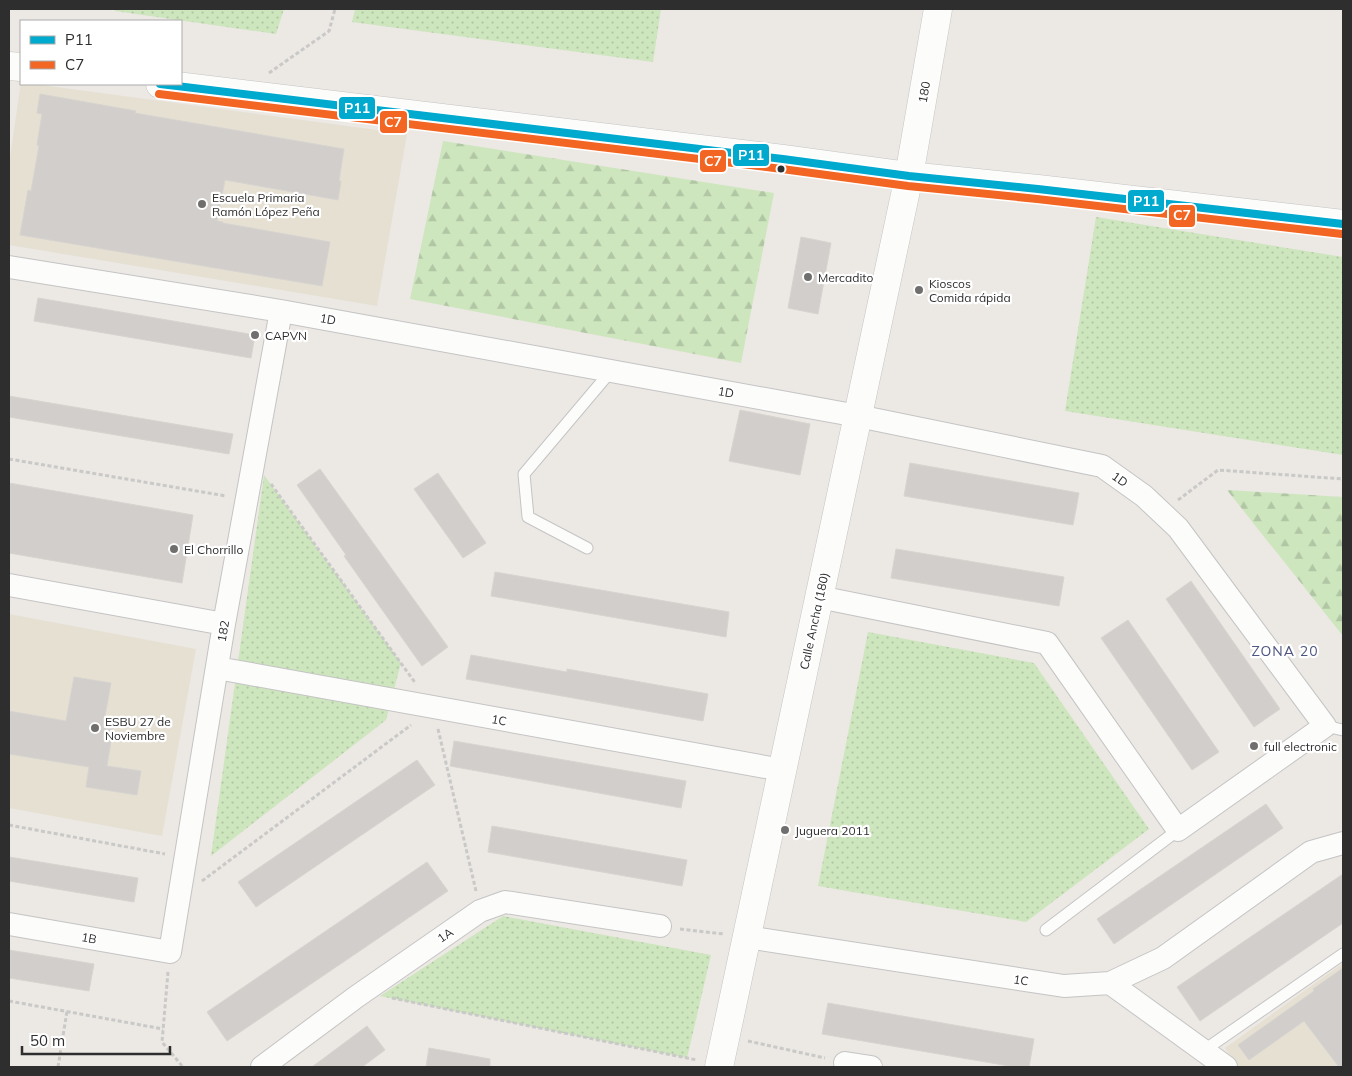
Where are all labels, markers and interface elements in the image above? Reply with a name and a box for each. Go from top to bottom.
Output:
legend [20,20,182,85]
text: P11 [65,30,93,49]
text: C7 [65,55,84,74]
street label: 180 [915,80,933,104]
line badge: P11 [338,96,376,120]
text: P11 [344,99,370,117]
line badge: C7 [379,110,408,134]
text: C7 [384,113,402,131]
line badge: P11 [732,143,770,167]
text: P11 [738,146,764,164]
line badge: C7 [699,149,727,173]
text: C7 [704,152,722,170]
unlabelled marker [776,164,786,174]
line badge: P11 [1127,189,1165,213]
place label: Escuela Primaria Ramón López Peña [212,190,320,219]
text: P11 [1133,192,1159,210]
marker: Escuela Primaria Ramón López Peña [196,198,208,210]
line badge: C7 [1168,204,1196,228]
text: C7 [1173,206,1191,224]
place label: Mercadito [818,270,873,285]
marker: Mercadito [802,271,814,283]
place label: Kioscos Comida rápida [929,276,1011,305]
marker: Kioscos Comida rápida [913,284,925,296]
street label: 1D [319,310,337,328]
place label: CAPVN [265,328,307,343]
marker: CAPVN [249,329,261,341]
street label: 1D [717,383,735,401]
street label: 1D [1109,468,1131,490]
place label: El Chorrillo [184,542,243,557]
marker: El Chorrillo [168,543,180,555]
street label: Calle Ancha (180) [796,571,832,671]
street label: 182 [214,619,232,643]
district label: ZONA 20 [1251,642,1319,660]
street label: 1C [490,711,508,729]
place label: ESBU 27 de Noviembre [105,714,171,743]
marker: ESBU 27 de Noviembre [89,722,101,734]
place label: full electronic [1264,739,1337,754]
marker: full electronic [1248,740,1260,752]
place label: Juguera 2011 [795,823,870,838]
marker: Juguera 2011 [779,824,791,836]
street label: 1A [434,924,456,946]
street label: 1B [80,929,98,947]
street label: 1C [1012,971,1030,989]
scale bar [22,1024,170,1056]
text: 50 m [30,1031,65,1050]

